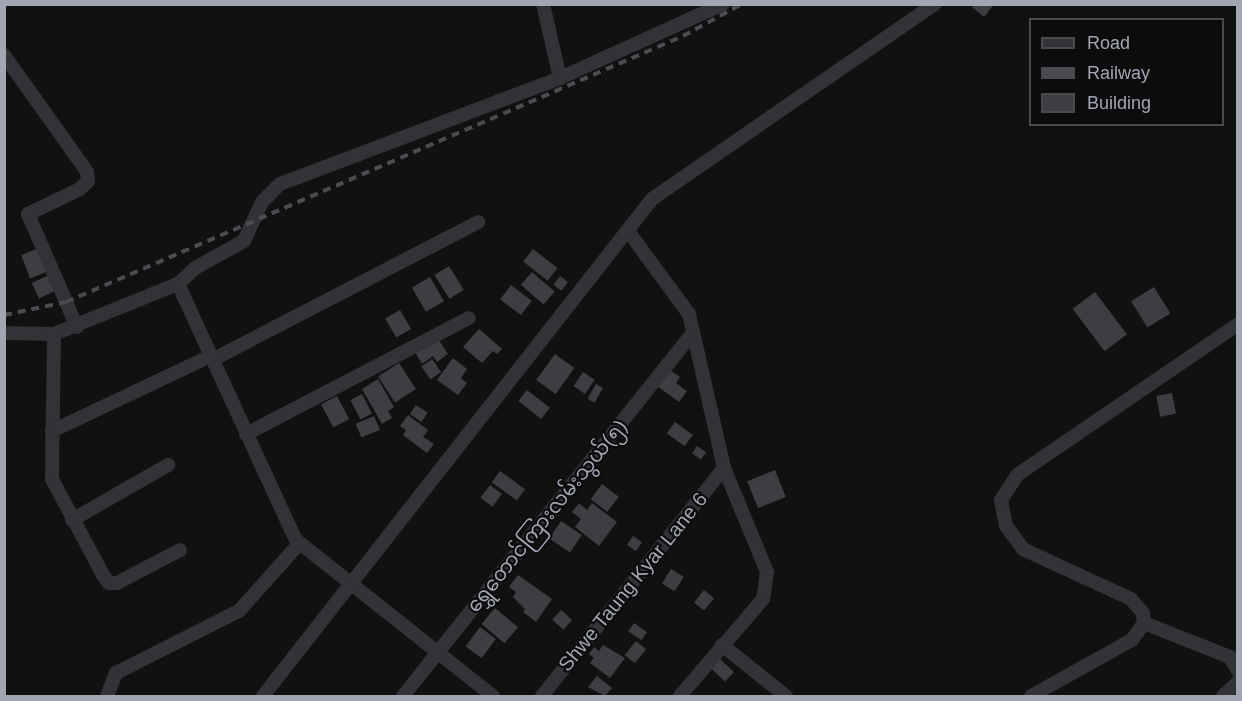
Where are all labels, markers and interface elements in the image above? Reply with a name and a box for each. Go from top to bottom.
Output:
legend [1029,18,1224,126]
text: Road [1087,33,1130,53]
text: Railway [1087,63,1150,83]
text: Building [1087,93,1151,113]
street label: ရွှေတောင်ကြားလမ်းသွယ်(၅) [462,415,632,617]
street label: Shwe Taung Kyar Lane 6 [553,488,713,676]

